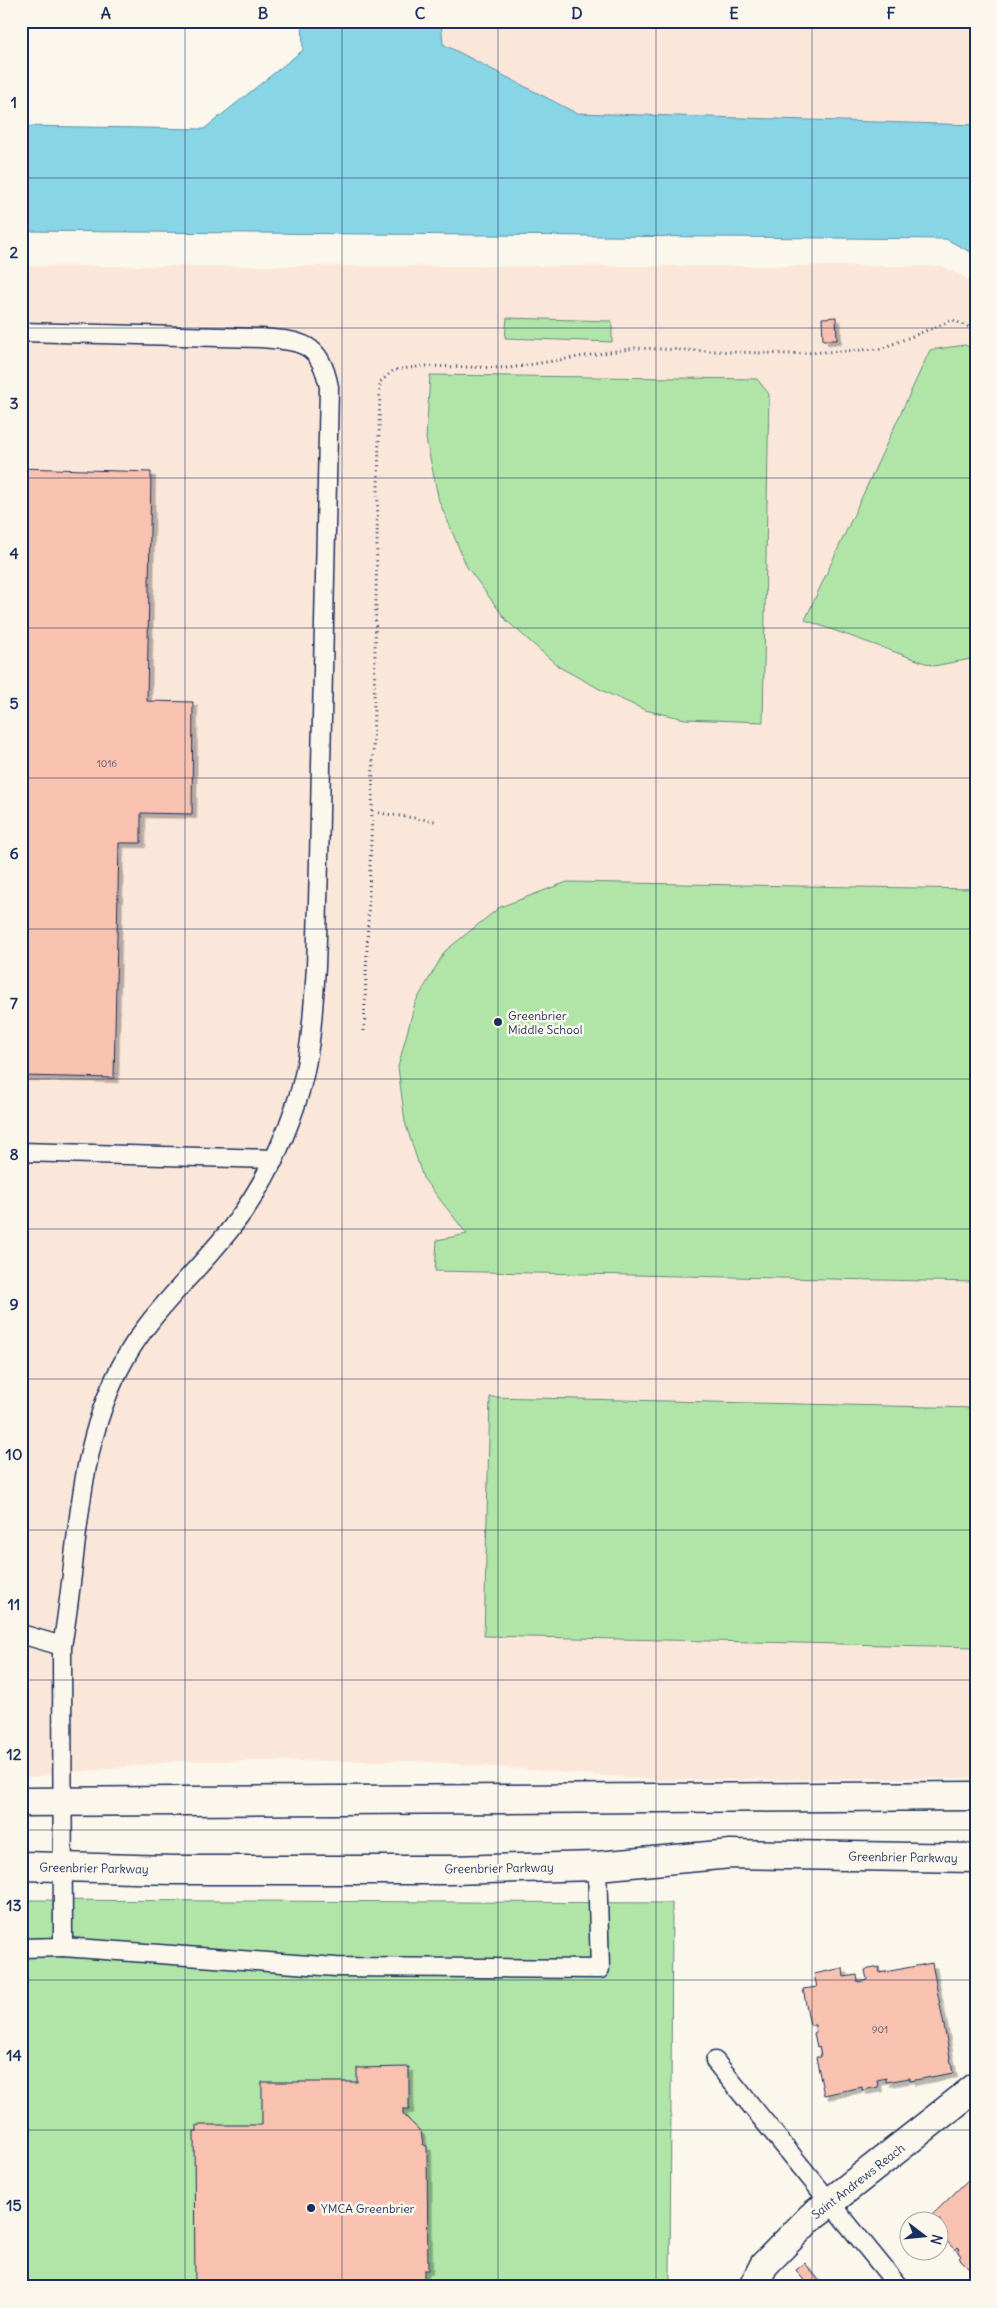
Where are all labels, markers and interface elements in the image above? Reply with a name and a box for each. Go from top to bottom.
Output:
text: A [101,3,111,23]
text: B [258,3,269,23]
text: C [415,3,426,23]
text: D [571,3,583,23]
text: E [729,3,739,23]
text: F [886,3,896,23]
text: 1 [11,92,17,112]
text: 2 [10,242,19,262]
text: 3 [9,393,19,413]
text: 4 [9,543,19,563]
text: 5 [9,693,19,713]
house number: 1016 [97,757,117,770]
text: 6 [9,843,19,863]
text: 7 [10,993,18,1013]
place label: Greenbrier Middle School [508,1008,582,1037]
marker: Greenbrier Middle School [492,1016,504,1028]
text: 8 [9,1144,19,1164]
text: 9 [9,1294,19,1314]
text: 10 [6,1444,22,1464]
text: 11 [8,1594,20,1614]
text: 12 [6,1744,22,1764]
street label: Greenbrier Parkway [848,1849,958,1865]
street label: Greenbrier Parkway [39,1860,149,1876]
street label: Greenbrier Parkway [444,1860,554,1876]
text: 13 [6,1895,22,1915]
house number: 901 [872,2023,888,2036]
text: 14 [6,2045,22,2065]
street label: Saint Andrews Reach [808,2140,908,2222]
text: 15 [6,2195,22,2215]
place label: YMCA Greenbrier [321,2201,415,2216]
marker: YMCA Greenbrier [305,2202,317,2214]
north arrow [900,2210,950,2260]
text: N [927,2232,946,2247]

